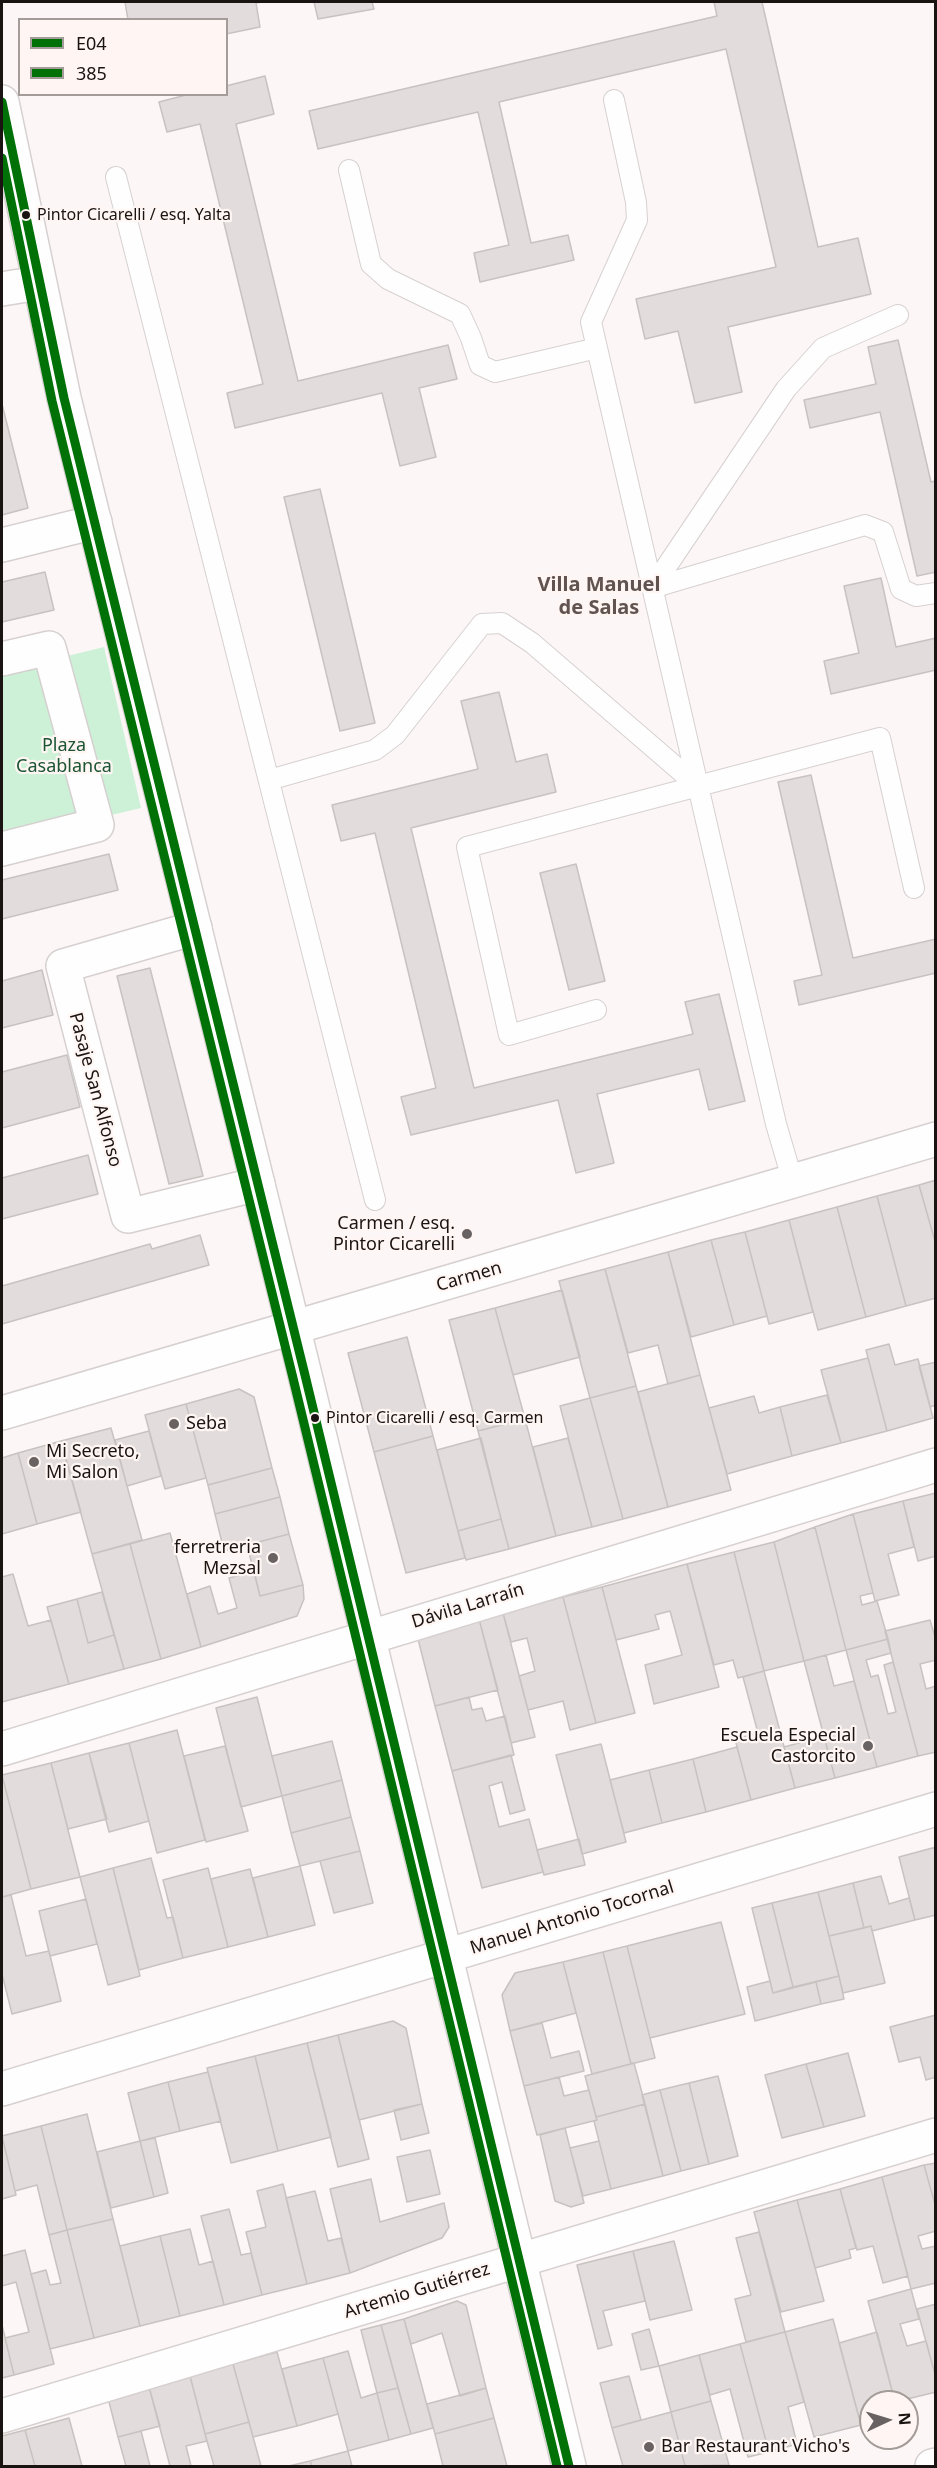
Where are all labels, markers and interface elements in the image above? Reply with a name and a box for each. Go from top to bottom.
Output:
legend [18,18,228,96]
text: E04 [76,31,107,55]
text: 385 [76,61,107,85]
place label: Pintor Cicarelli / esq. Yalta [37,205,231,225]
marker: Pintor Cicarelli / esq. Yalta [20,209,32,221]
district label: Villa Manuel de Salas [538,573,660,620]
park label: Plaza Casablanca [16,735,112,777]
street label: Pasaje San Alfonso [64,1010,126,1170]
place label: Carmen / esq. Pintor Cicarelli [333,1213,455,1256]
marker: Carmen / esq. Pintor Cicarelli [460,1227,474,1241]
street label: Carmen [434,1257,504,1297]
place label: Pintor Cicarelli / esq. Carmen [326,1408,543,1428]
marker: Pintor Cicarelli / esq. Carmen [309,1412,321,1424]
place label: Seba [186,1413,227,1435]
marker: Seba [167,1417,181,1431]
place label: Mi Secreto, Mi Salon [46,1441,140,1484]
marker: Mi Secreto, Mi Salon [27,1455,41,1469]
place label: ferretreria Mezsal [174,1537,261,1580]
marker: ferretreria Mezsal [266,1551,280,1565]
street label: Dávila Larraín [409,1579,527,1633]
place label: Escuela Especial Castorcito [720,1725,856,1768]
marker: Escuela Especial Castorcito [861,1739,875,1753]
street label: Manuel Antonio Tocornal [467,1877,677,1959]
street label: Artemio Gutiérrez [342,2259,492,2323]
north arrow [859,2390,919,2450]
text: N [894,2412,916,2426]
place label: Bar Restaurant Vicho's [661,2436,850,2458]
marker: Bar Restaurant Vicho's [642,2440,656,2454]

